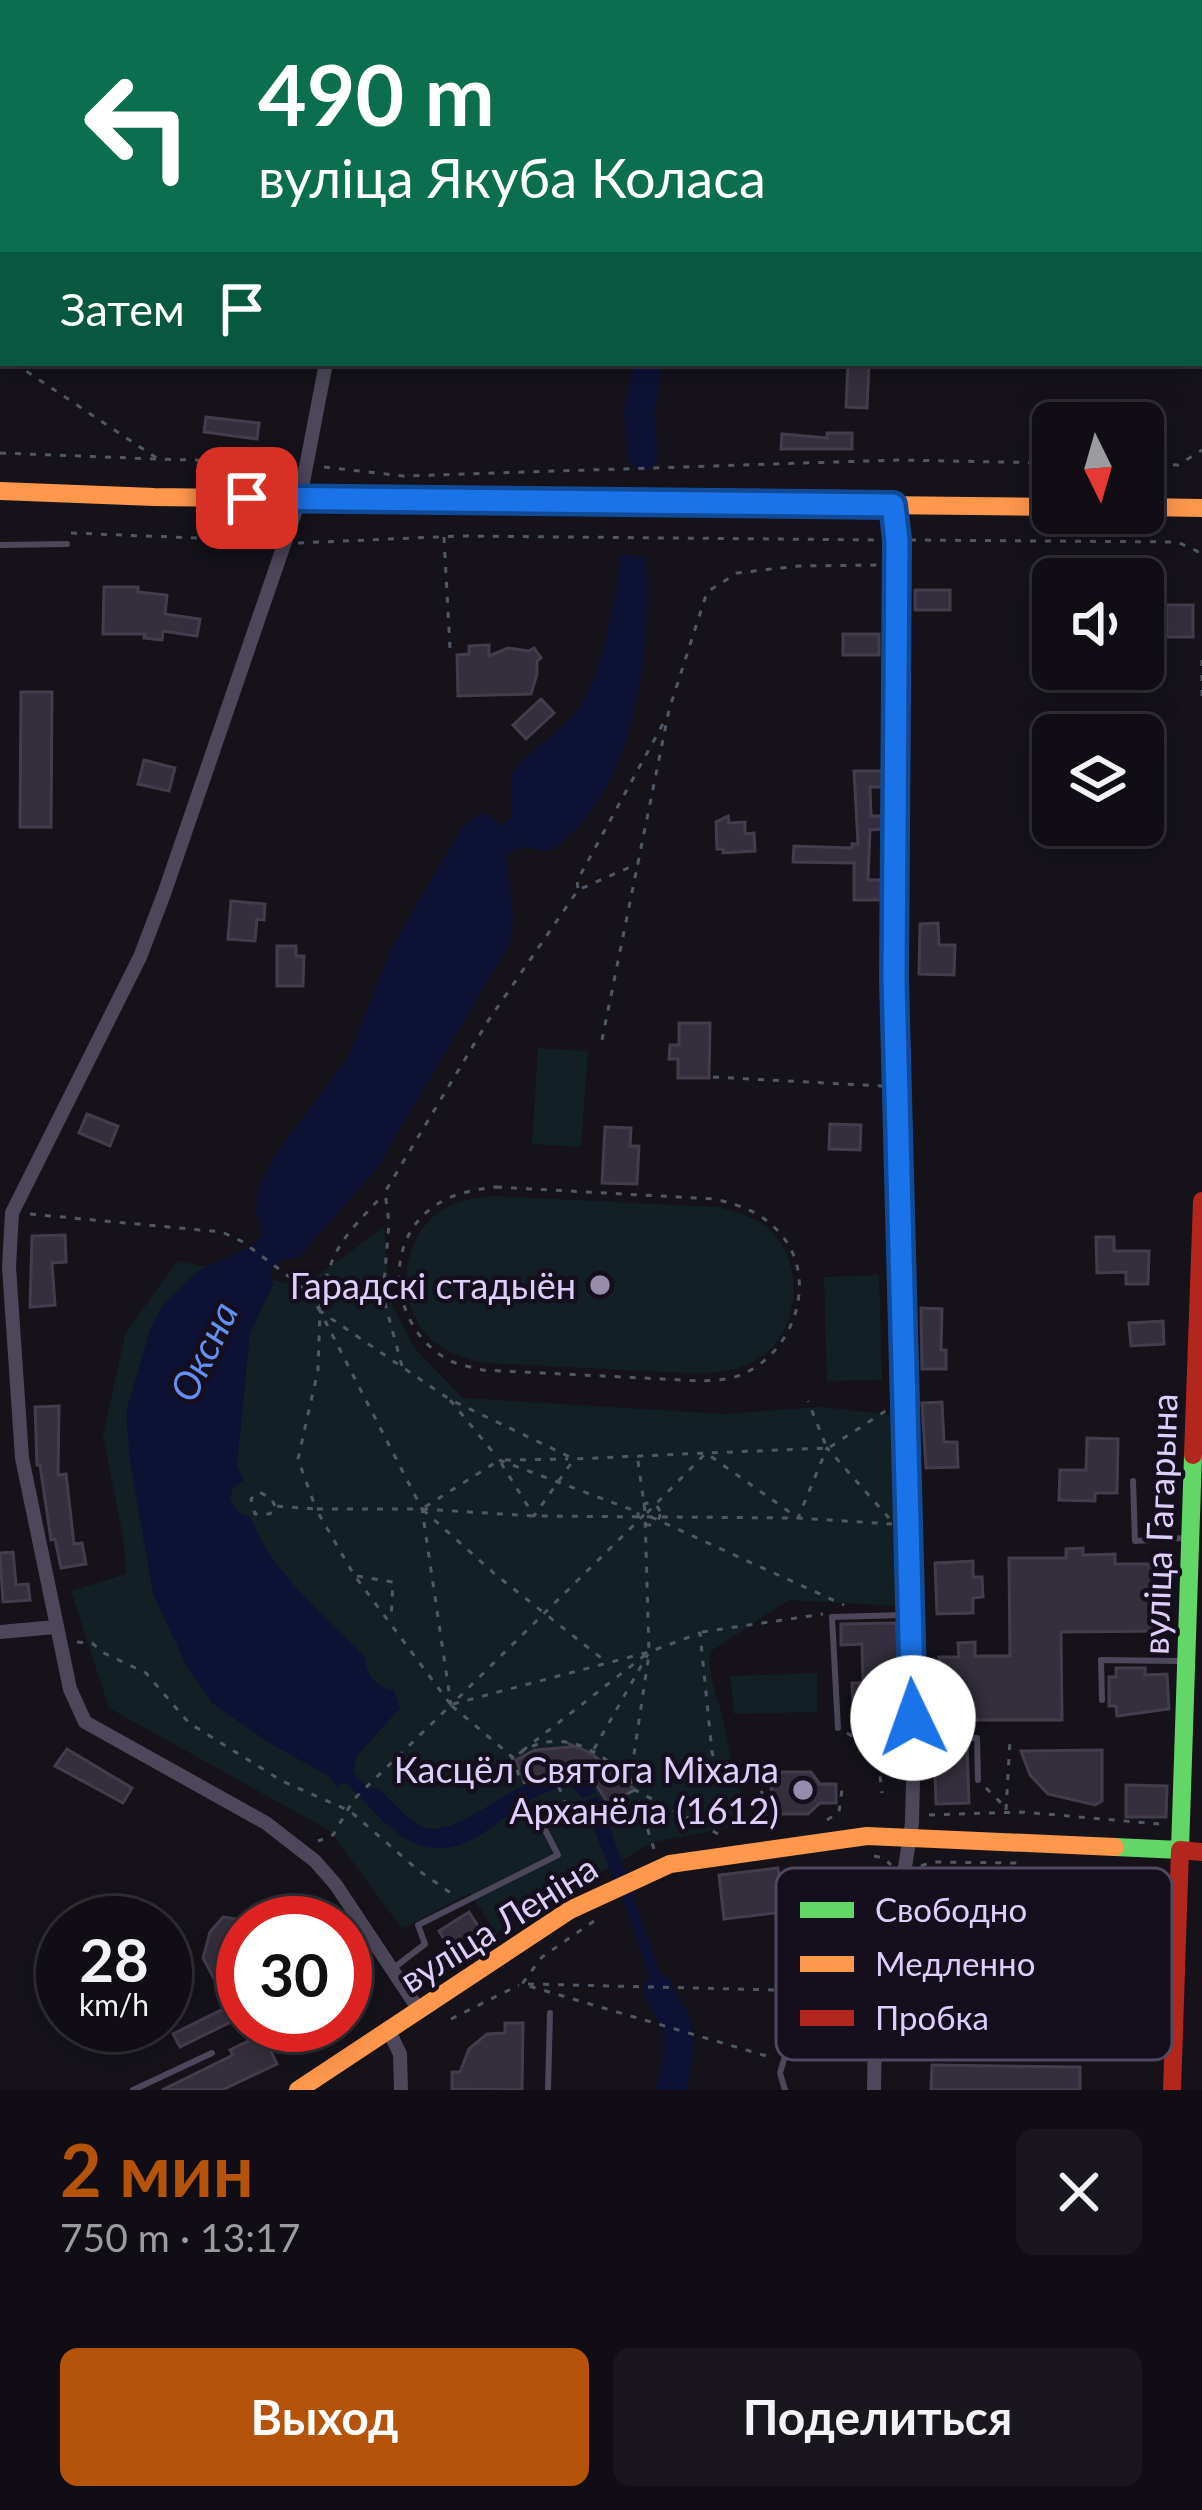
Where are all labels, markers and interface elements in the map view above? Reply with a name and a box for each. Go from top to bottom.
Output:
text: 490 m [258,43,495,144]
icon: left [60,48,216,204]
text: вуліца Якуба Коласа [258,145,766,210]
icon: arrive [209,276,275,342]
text: Затем [60,282,185,336]
north arrow [1032,402,1164,534]
map controls [1032,402,1164,846]
pin [196,447,298,549]
icon: arrive [214,465,280,531]
button: sound [1032,558,1164,690]
button: layers [1032,714,1164,846]
place label: Гарадскі стадыён [290,1263,576,1307]
marker: Гарадскі стадыён [587,1272,613,1298]
water label: Оксна [159,1294,247,1408]
street label: вуліца Гагарына [1132,1392,1186,1656]
position arrow [850,1655,976,1781]
place label: Касцёл Святога Міхала Арханёла (1612) [394,1747,779,1832]
marker: Касцёл Святога Міхала Арханёла (1612) [790,1777,816,1803]
street label: вуліца Леніна [391,1845,605,2001]
legend [776,1868,1172,2060]
text: Свободно [875,1889,1027,1929]
speed limit sign: 30 [216,1896,372,2052]
text: 28 [79,1923,149,1995]
text: Медленно [875,1943,1035,1983]
text: km/h [79,1986,149,2022]
text: Пробка [875,1997,989,2037]
text: 2 мин [60,2126,254,2212]
button: close [1016,2129,1142,2255]
text: 750 m · 13:17 [60,2214,300,2260]
button: Выход [60,2348,589,2486]
button: Поделиться [613,2348,1142,2486]

